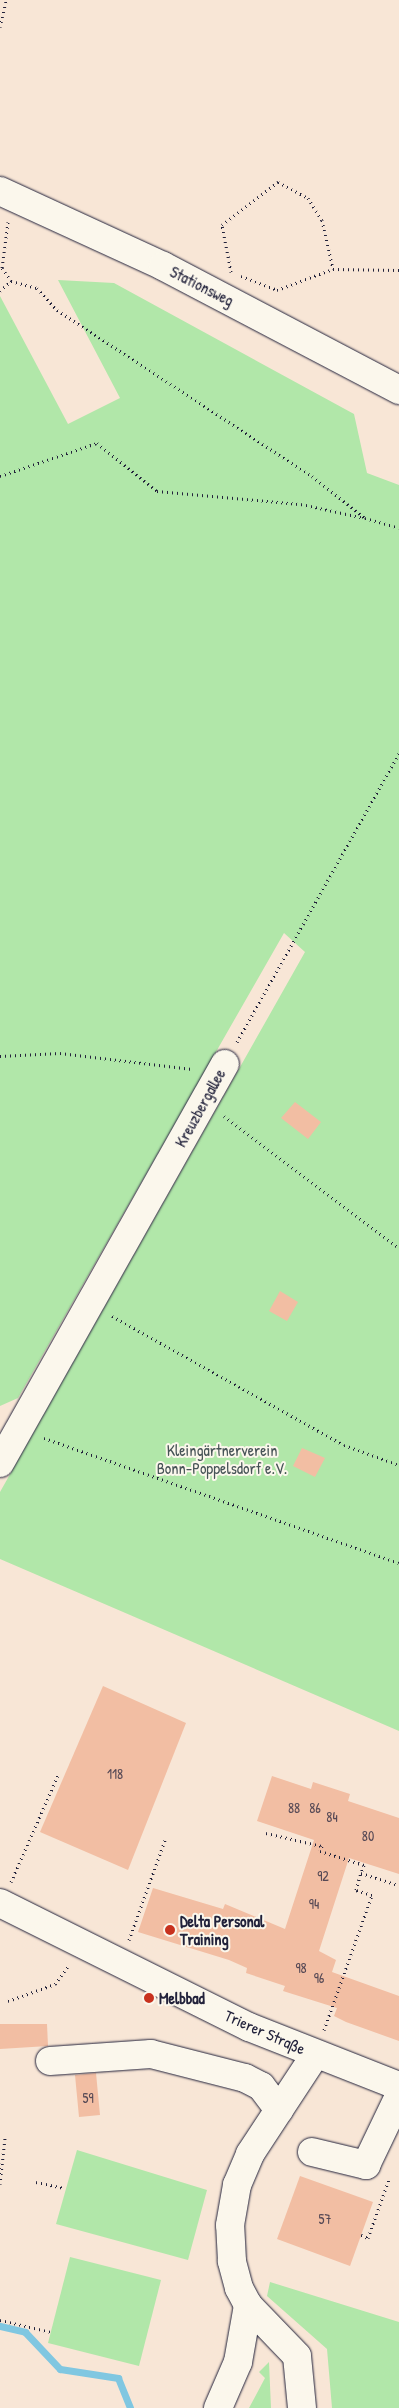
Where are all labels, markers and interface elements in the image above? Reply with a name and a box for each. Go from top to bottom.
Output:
street label: Stationsweg [167,262,237,310]
street label: Kreuzbergallee [171,1066,229,1150]
park label: Kleingärtnerverein Bonn-Poppelsdorf e.V. [157,1440,287,1478]
house number: 118 [107,1766,123,1782]
house number: 88 [288,1800,300,1816]
house number: 86 [309,1800,321,1816]
house number: 84 [326,1809,338,1825]
house number: 80 [362,1828,374,1844]
house number: 92 [317,1868,329,1884]
house number: 94 [309,1896,319,1912]
place label: Delta Personal Training [180,1911,264,1949]
marker: Delta Personal Training [164,1924,176,1936]
house number: 98 [295,1960,307,1976]
house number: 96 [314,1970,324,1986]
place label: Melbbad [159,1988,205,2008]
marker: Melbbad [143,1992,155,2004]
street label: Trierer Straße [222,2006,308,2058]
house number: 59 [82,2090,94,2106]
house number: 57 [319,2211,331,2227]

